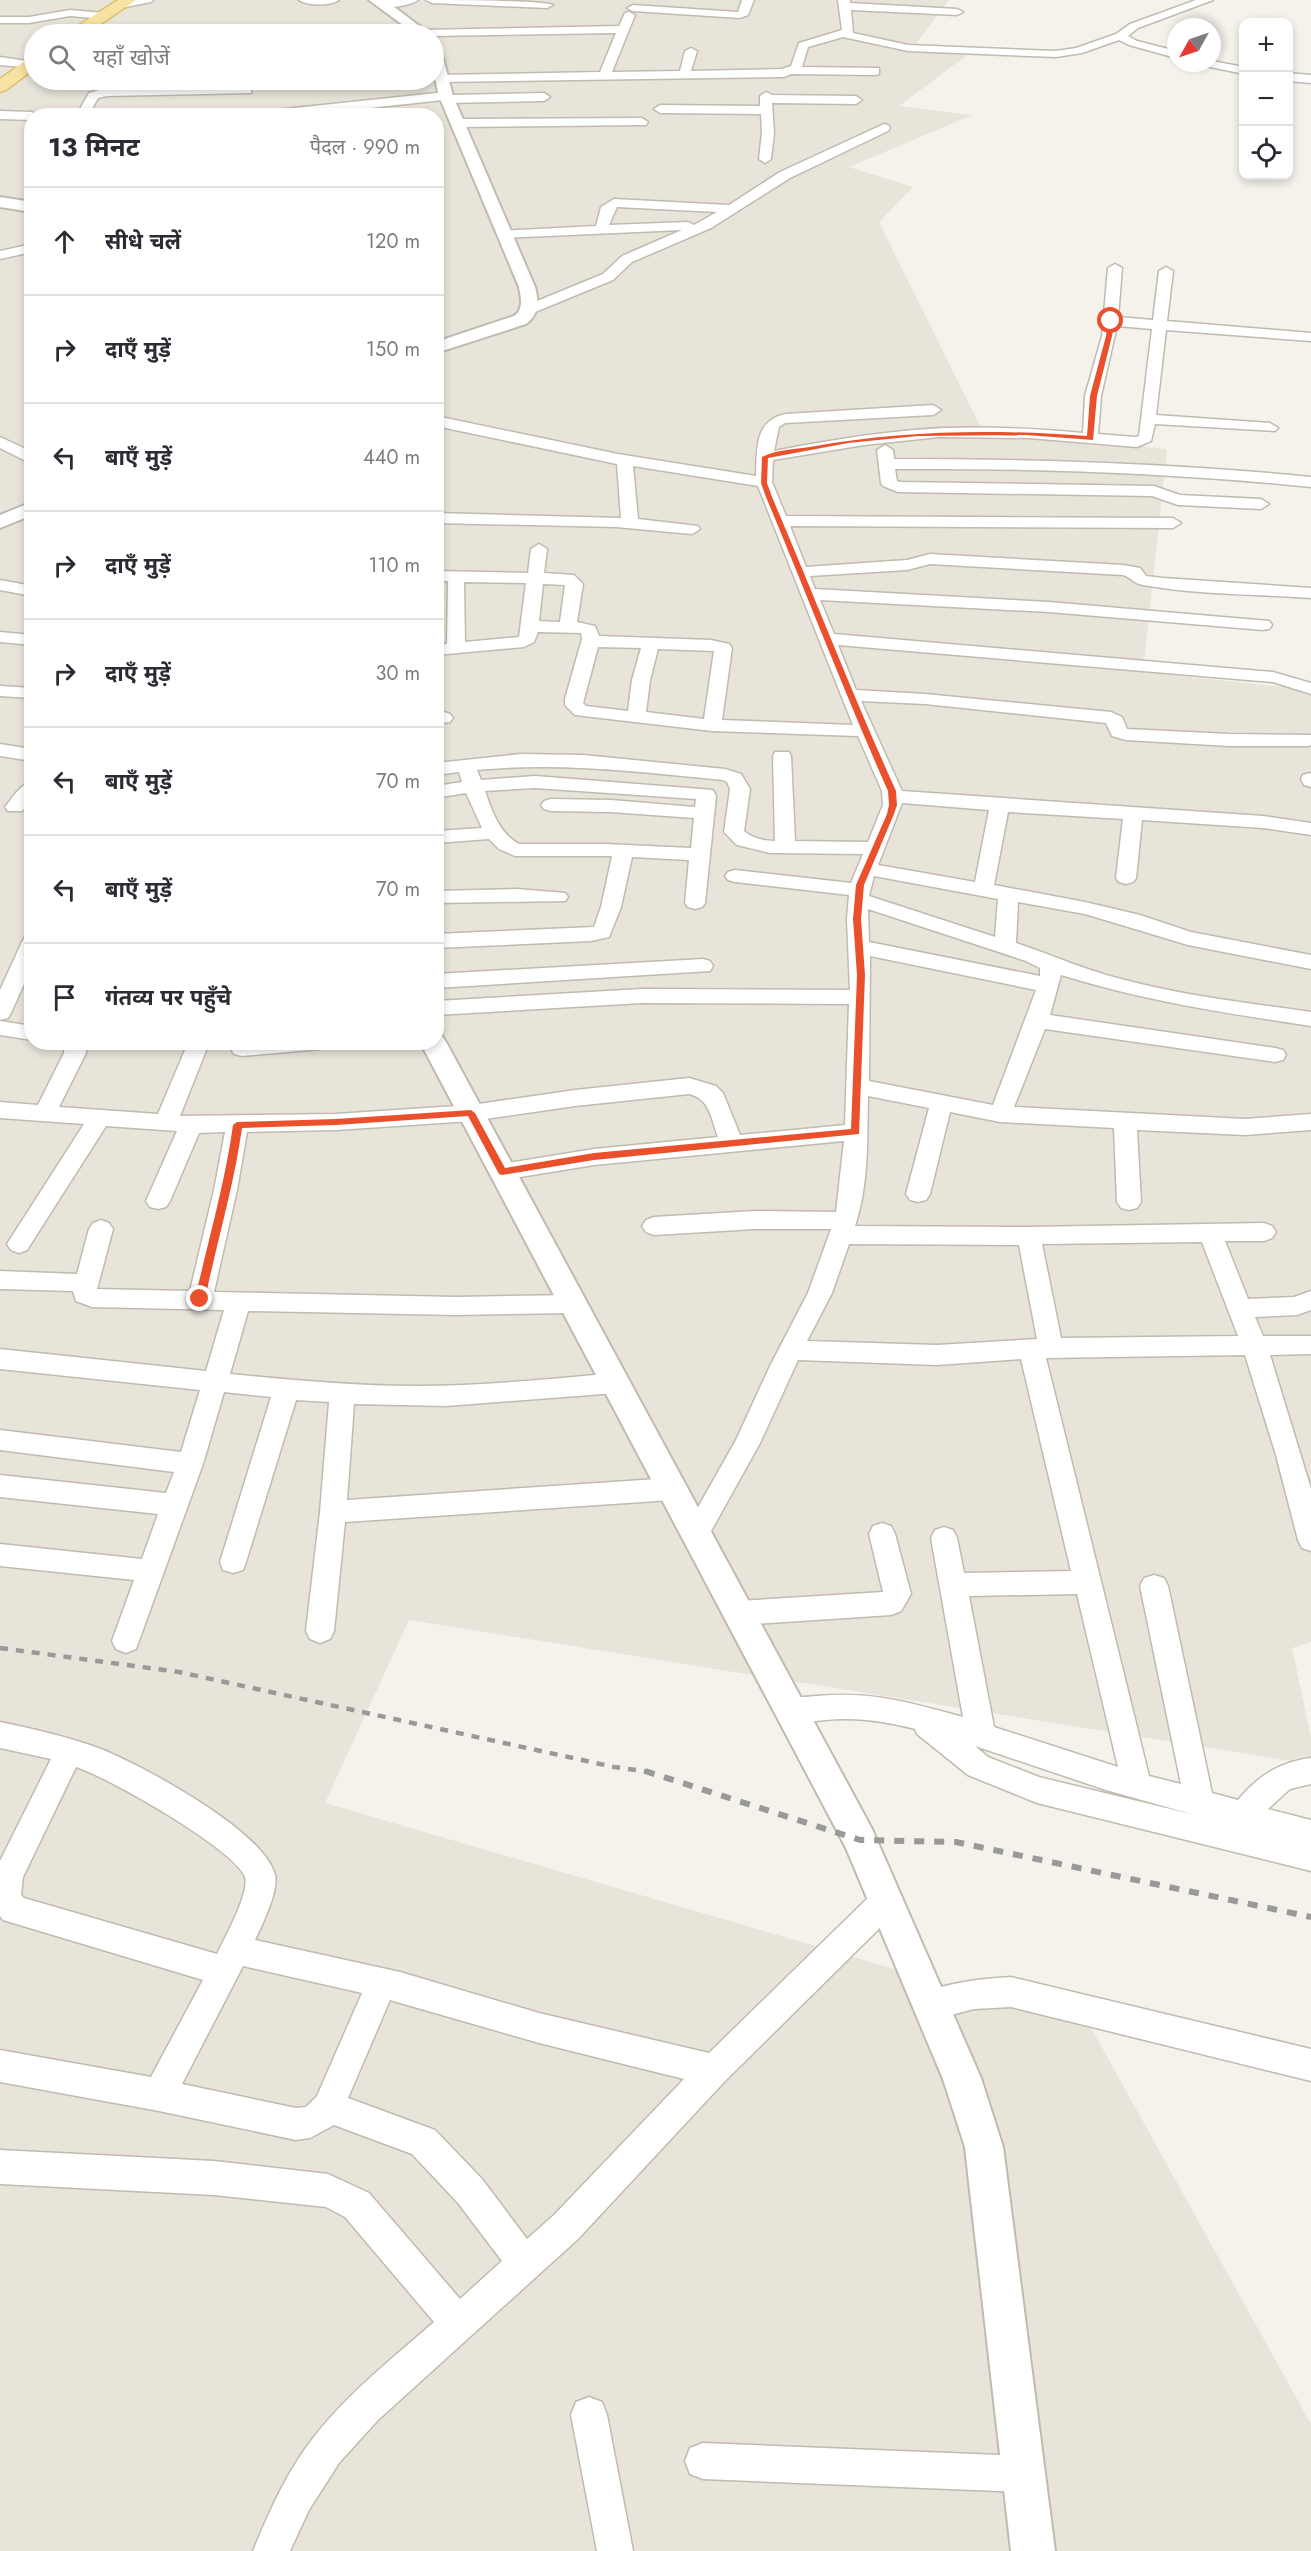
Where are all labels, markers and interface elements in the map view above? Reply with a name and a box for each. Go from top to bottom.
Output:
north arrow [1167,18,1221,72]
map controls [1239,18,1293,180]
button: + [1239,18,1293,72]
search box [24,24,444,90]
icon: search [45,41,78,74]
text: यहाँ खोजें [93,41,170,73]
button: − [1239,72,1293,126]
button: locate [1239,126,1293,180]
text: 13 मिनट [48,128,140,166]
text: पैदल · 990 m [310,133,420,162]
icon: ahead [48,225,81,258]
text: सीधे चलें [105,225,181,257]
text: 120 m [366,227,420,256]
route start [1097,307,1123,333]
icon: right [48,333,81,366]
text: दाएँ मुड़ें [105,333,171,365]
text: 150 m [366,335,420,364]
icon: left [48,441,81,474]
text: बाएँ मुड़ें [105,441,172,473]
text: 440 m [363,443,420,472]
icon: right [48,549,81,582]
text: दाएँ मुड़ें [105,549,171,581]
text: 110 m [368,551,420,580]
icon: right [48,657,81,690]
text: दाएँ मुड़ें [105,657,171,689]
text: 30 m [375,659,420,688]
icon: left [48,765,81,798]
text: बाएँ मुड़ें [105,765,172,797]
text: 70 m [376,767,420,796]
icon: left [48,873,81,906]
text: बाएँ मुड़ें [105,873,172,905]
text: 70 m [376,875,420,904]
icon: arrive [48,981,81,1014]
text: गंतव्य पर पहुँचे [105,981,231,1013]
route end [186,1285,212,1311]

